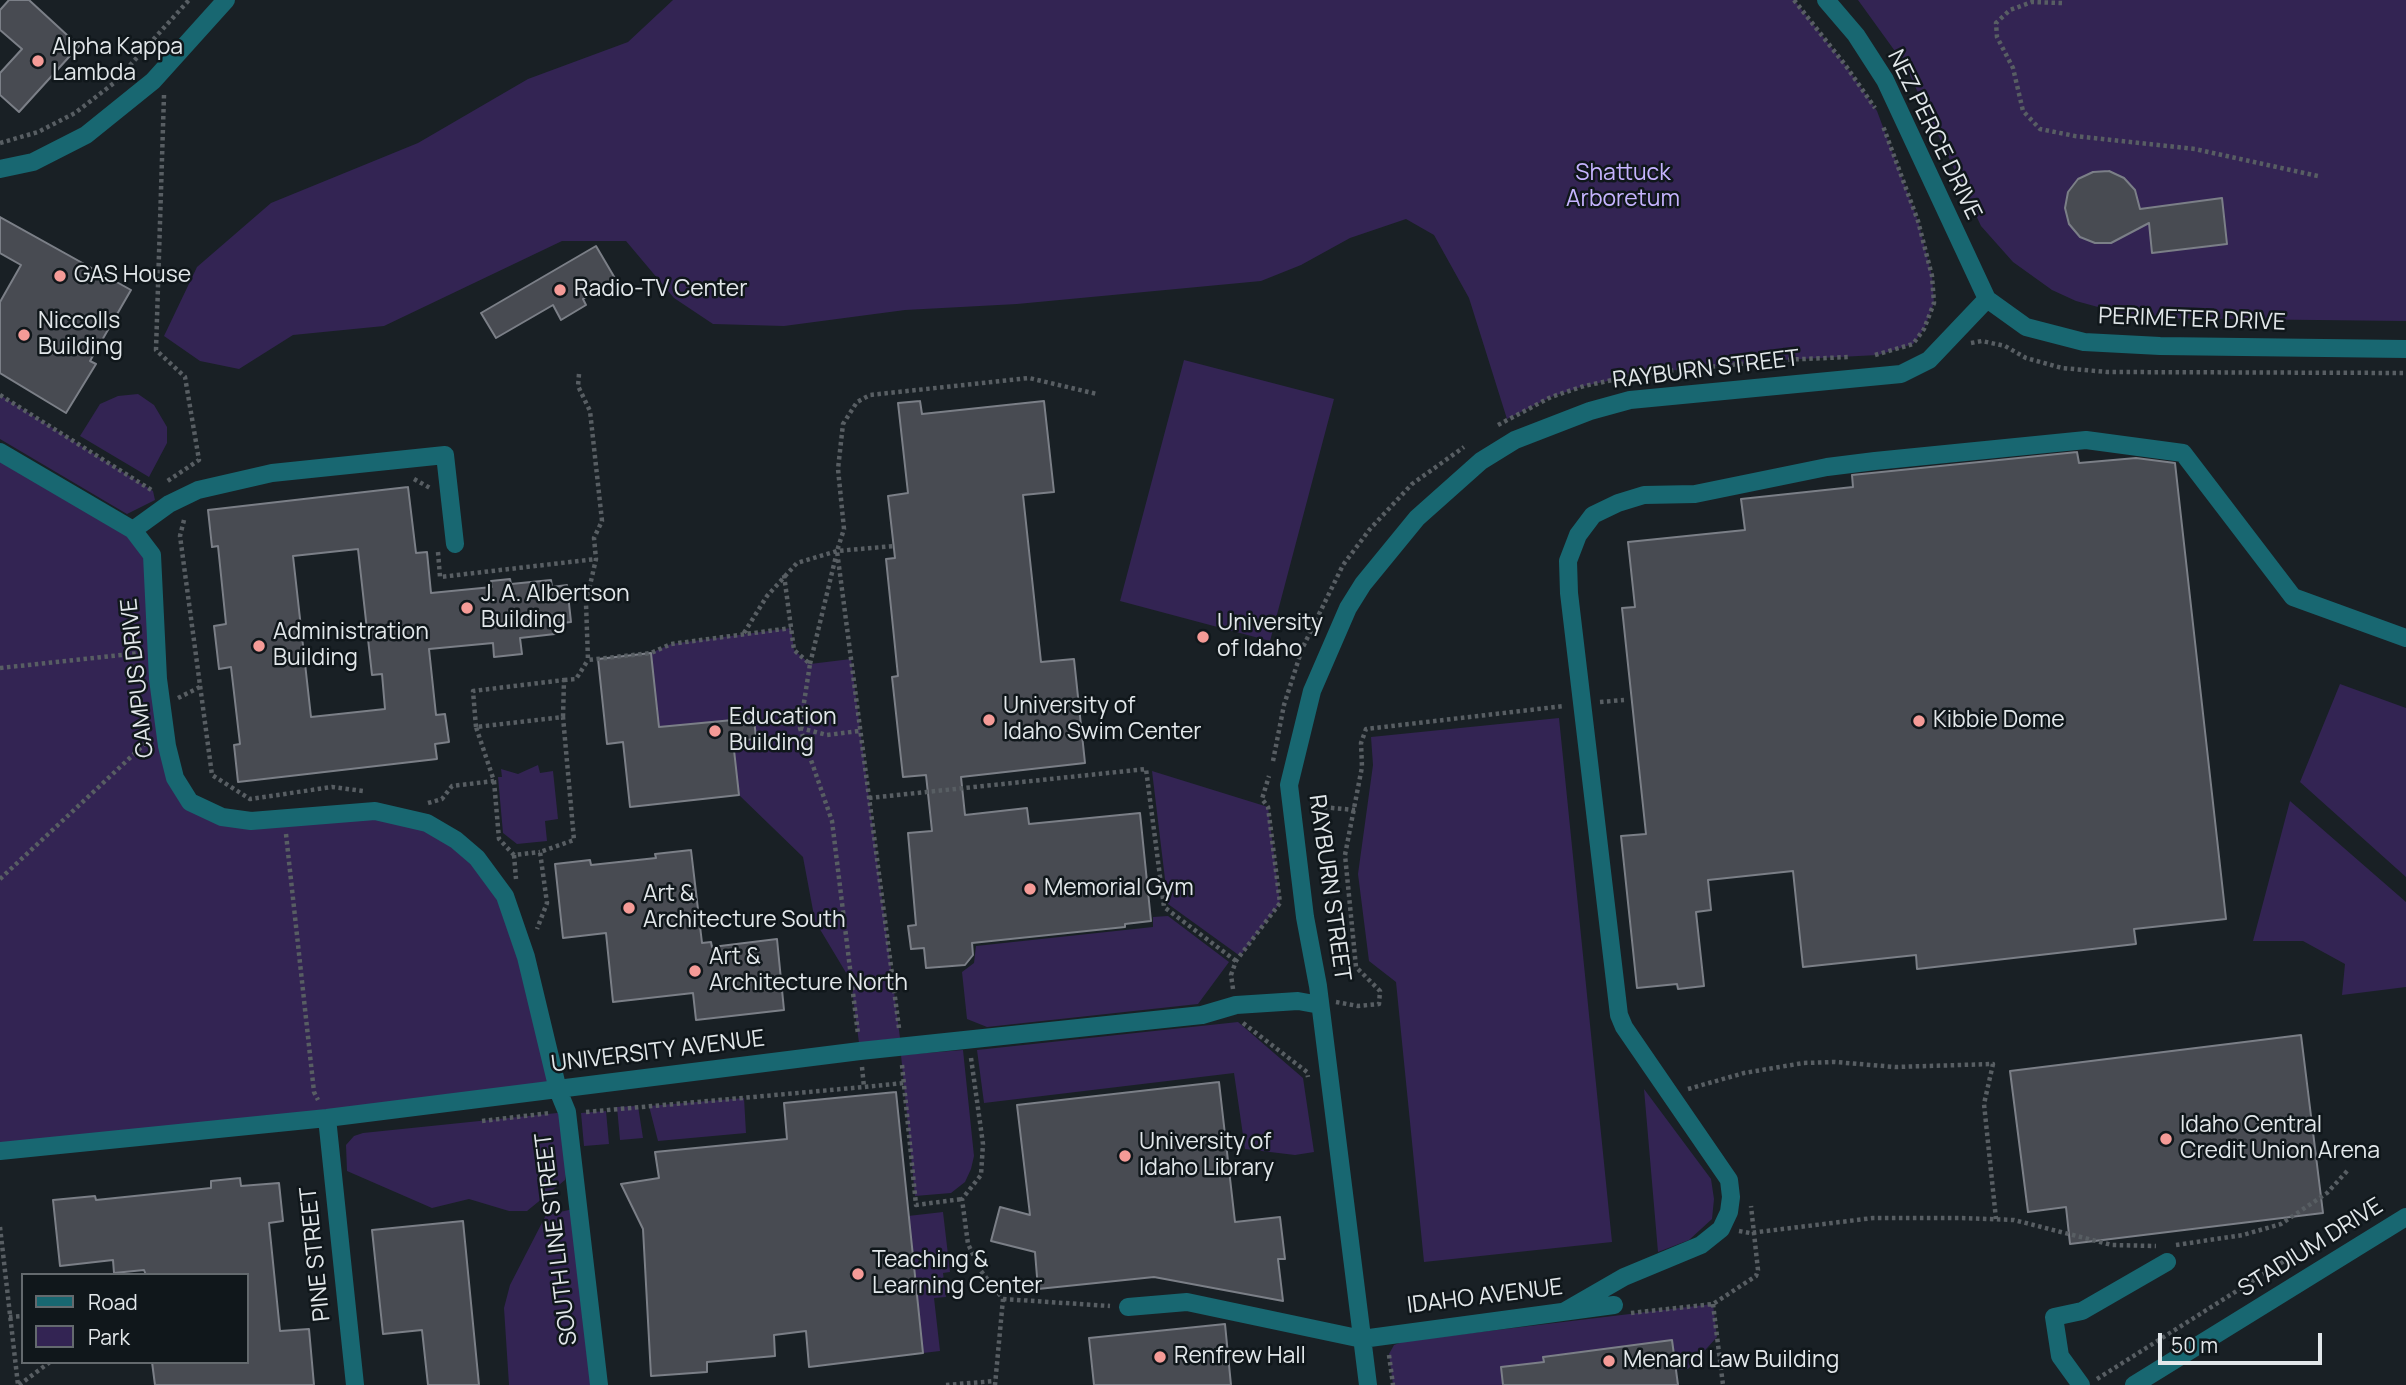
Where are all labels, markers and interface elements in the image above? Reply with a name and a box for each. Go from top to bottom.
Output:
place label: Alpha Kappa Lambda [52,34,183,88]
street label: NEZ PERCE DRIVE [1881,46,1987,224]
marker: Alpha Kappa Lambda [30,53,46,69]
park label: Shattuck Arboretum [1566,160,1680,214]
place label: GAS House [74,262,191,290]
marker: GAS House [52,268,68,284]
place label: Radio-TV Center [574,276,748,304]
marker: Radio-TV Center [552,282,568,298]
street label: PERIMETER DRIVE [2098,303,2286,337]
place label: Niccolls Building [38,308,123,362]
marker: Niccolls Building [16,327,32,343]
street label: RAYBURN STREET [1611,345,1801,395]
place label: J. A. Albertson Building [481,581,630,635]
street label: CAMPUS DRIVE [116,597,160,759]
marker: J. A. Albertson Building [459,600,475,616]
place label: University of Idaho [1217,610,1323,664]
place label: Administration Building [273,619,429,673]
marker: University of Idaho [1195,629,1211,645]
marker: Administration Building [251,638,267,654]
place label: University of Idaho Swim Center [1003,693,1202,747]
place label: Education Building [729,704,837,758]
place label: Kibbie Dome [1933,707,2065,735]
marker: University of Idaho Swim Center [981,712,997,728]
marker: Kibbie Dome [1911,713,1927,729]
marker: Education Building [707,723,723,739]
street label: RAYBURN STREET [1302,793,1356,983]
place label: Memorial Gym [1044,875,1194,903]
place label: Art & Architecture South [643,881,846,935]
marker: Memorial Gym [1022,881,1038,897]
marker: Art & Architecture South [621,900,637,916]
place label: Art & Architecture North [709,944,908,998]
marker: Art & Architecture North [687,963,703,979]
street label: UNIVERSITY AVENUE [550,1025,766,1079]
place label: Idaho Central Credit Union Arena [2180,1112,2380,1166]
place label: University of Idaho Library [1139,1129,1274,1183]
street label: SOUTH LINE STREET [530,1131,584,1347]
marker: Idaho Central Credit Union Arena [2158,1131,2174,1147]
marker: University of Idaho Library [1117,1148,1133,1164]
street label: PINE STREET [295,1185,337,1323]
street label: STADIUM DRIVE [2234,1193,2388,1303]
place label: Teaching & Learning Center [872,1247,1043,1301]
marker: Teaching & Learning Center [850,1266,866,1282]
legend [21,1273,248,1364]
street label: IDAHO AVENUE [1405,1274,1565,1320]
text: Road [88,1288,138,1316]
scale bar [2161,1318,2326,1362]
text: Park [88,1323,130,1351]
text: 50 m [2171,1331,2218,1359]
place label: Renfrew Hall [1174,1343,1306,1371]
place label: Menard Law Building [1623,1347,1839,1375]
marker: Renfrew Hall [1152,1349,1168,1365]
marker: Menard Law Building [1601,1353,1617,1369]

